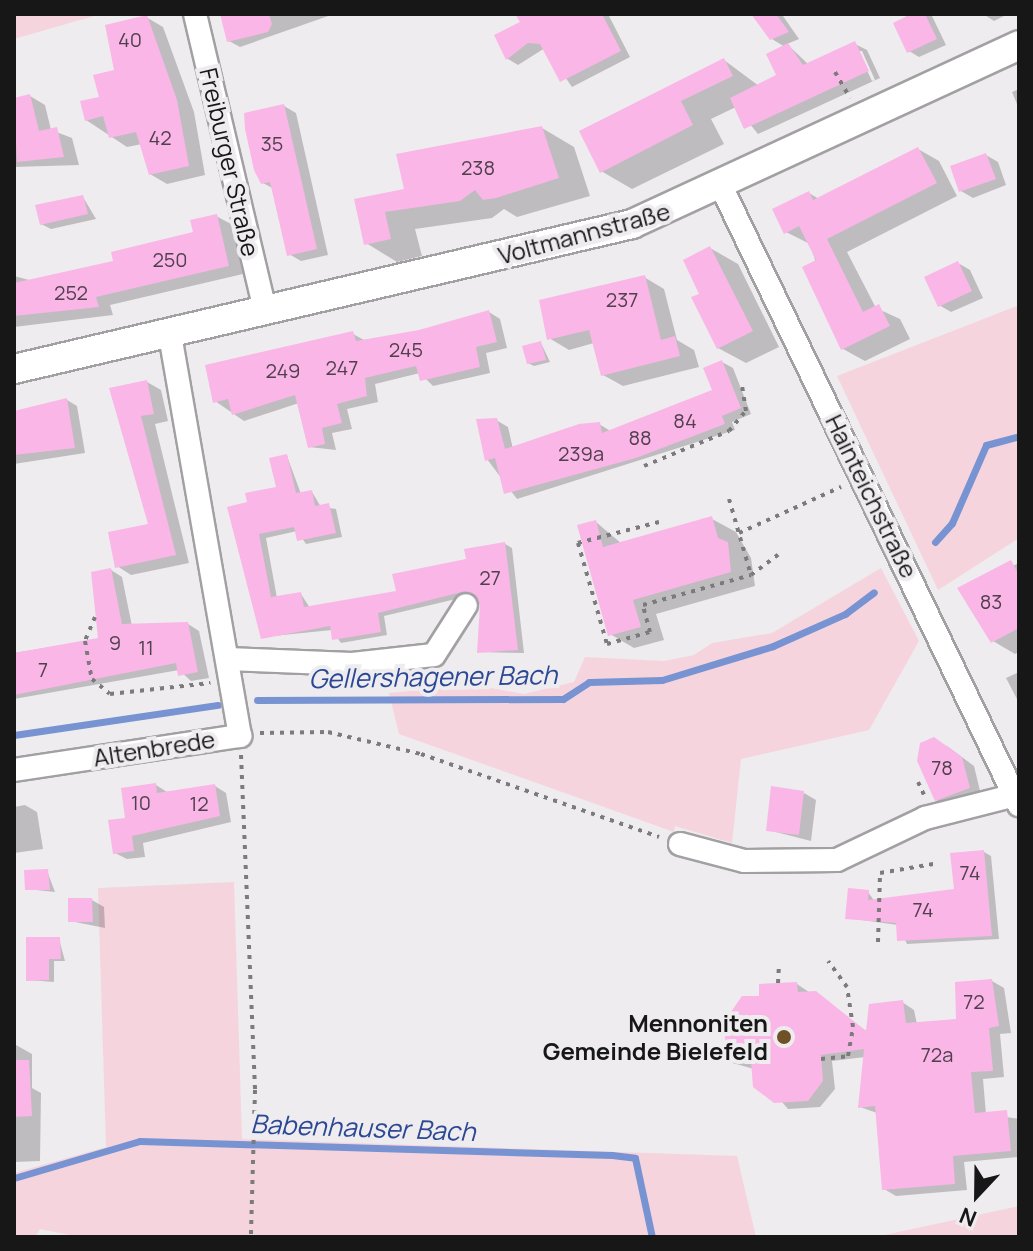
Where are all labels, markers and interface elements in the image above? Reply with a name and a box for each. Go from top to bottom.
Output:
house number: 40 [118,27,142,51]
street label: Freiburger Straße [194,65,266,259]
house number: 42 [148,125,172,149]
house number: 35 [261,131,283,155]
house number: 238 [461,155,495,179]
street label: Voltmannstraße [495,196,673,270]
house number: 250 [152,247,188,271]
house number: 252 [54,280,88,304]
house number: 237 [606,287,638,311]
house number: 245 [389,337,423,361]
house number: 247 [326,355,358,379]
house number: 249 [266,358,300,382]
house number: 84 [673,408,697,432]
street label: Hainteichstraße [820,410,924,582]
house number: 88 [628,425,652,449]
house number: 239a [558,441,604,465]
house number: 27 [479,565,501,589]
house number: 83 [980,589,1002,613]
house number: 9 [109,630,121,654]
house number: 11 [138,635,154,659]
house number: 7 [38,657,48,681]
water label: Gellershagener Bach [308,659,558,695]
street label: Altenbrede [91,724,217,772]
house number: 78 [931,755,953,779]
house number: 10 [131,790,151,814]
house number: 12 [189,791,209,815]
house number: 74 [959,860,981,884]
house number: 74 [912,897,934,921]
house number: 72 [963,989,985,1013]
place label: Mennoniten Gemeinde Bielefeld [543,1009,768,1065]
marker: Mennoniten Gemeinde Bielefeld [775,1028,793,1046]
house number: 72a [921,1042,953,1066]
water label: Babenhauser Bach [250,1108,476,1148]
north arrow [937,1155,1017,1235]
text: N [955,1200,981,1234]

